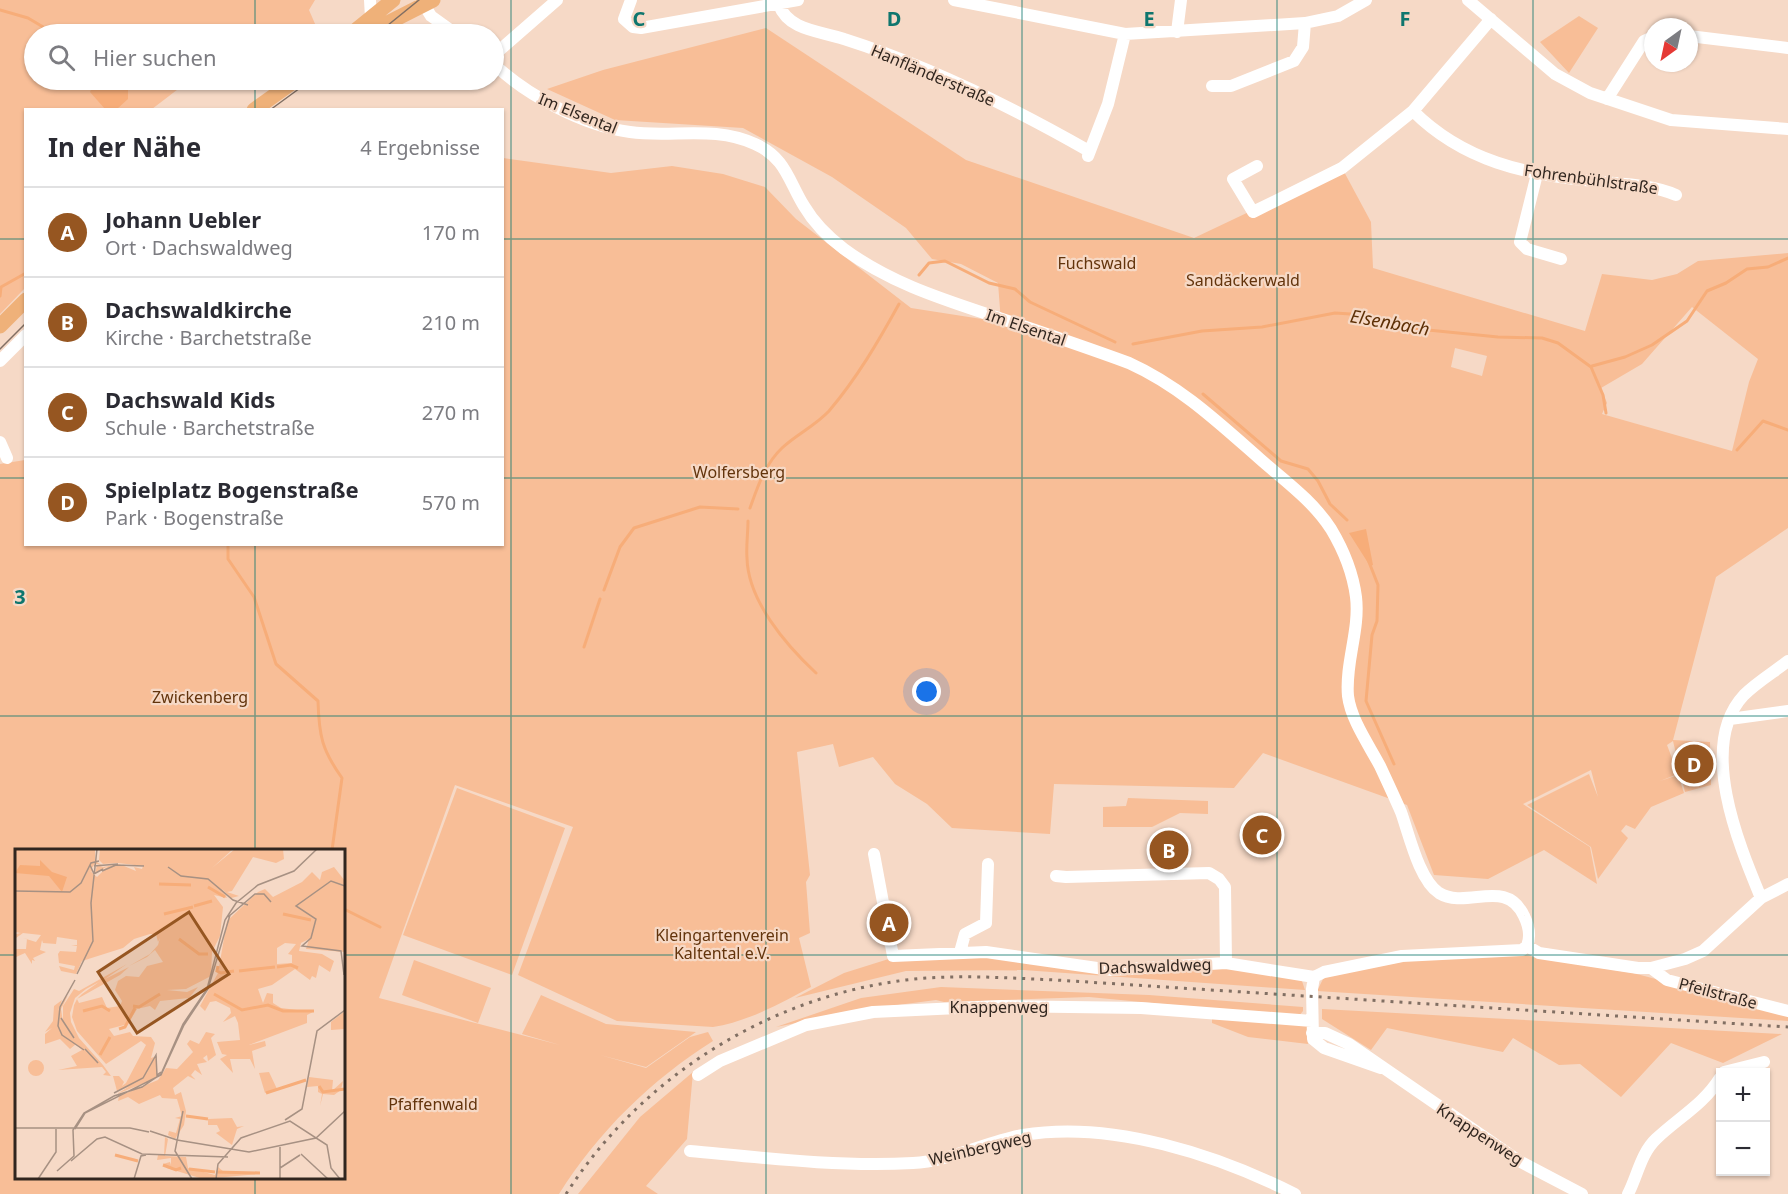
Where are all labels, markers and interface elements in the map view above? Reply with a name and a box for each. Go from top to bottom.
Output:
text: C [633,5,646,32]
text: D [887,5,901,32]
text: E [1143,5,1155,32]
text: F [1400,5,1410,32]
north arrow [1644,18,1698,72]
search box [24,24,504,90]
street label: Hanfländerstraße [868,39,998,111]
icon: search [45,41,78,74]
text: Hier suchen [93,42,217,72]
street label: Im Elsental [535,87,621,139]
text: In der Nähe [48,129,201,165]
text: 4 Ergebnisse [360,134,480,161]
street label: Fohrenbühlstraße [1523,159,1659,199]
text: Johann Uebler [105,204,261,234]
text: A [61,219,74,246]
text: 170 m [422,219,480,246]
text: Ort · Dachswaldweg [105,234,293,261]
park label: Fuchswald [1058,252,1136,274]
park label: Sandäckerwald [1186,269,1300,291]
text: Dachswaldkirche [105,294,292,324]
street label: Im Elsental [983,303,1069,351]
water label: Elsenbach [1348,303,1432,341]
text: B [61,309,74,336]
text: 210 m [422,309,480,336]
text: Kirche · Barchetstraße [105,324,312,351]
text: Dachswald Kids [105,384,275,414]
text: C [61,399,74,426]
text: 270 m [422,399,480,426]
text: Schule · Barchetstraße [105,414,315,441]
park label: Wolfersberg [693,461,785,483]
text: Spielplatz Bogenstraße [105,474,359,504]
text: D [60,489,75,516]
text: 570 m [422,489,480,516]
text: Park · Bogenstraße [105,504,284,531]
text: 3 [14,583,26,610]
your location [912,677,941,706]
park label: Zwickenberg [152,686,248,708]
pin: D [1674,742,1714,786]
pin: C [1242,812,1282,858]
pin: B [1150,828,1188,872]
inset map [15,849,345,1179]
pin: A [870,900,908,946]
park label: Kleingartenverein Kaltental e.V. [655,924,789,964]
street label: Dachswaldweg [1098,953,1212,979]
street label: Pfeilstraße [1676,972,1760,1014]
street label: Knappenweg [950,996,1048,1018]
map controls [1716,1068,1770,1176]
button: + [1716,1068,1770,1122]
park label: Pfaffenwald [388,1093,478,1115]
street label: Knappenweg [1433,1098,1527,1170]
button: − [1716,1122,1770,1176]
street label: Weinbergweg [927,1126,1033,1170]

